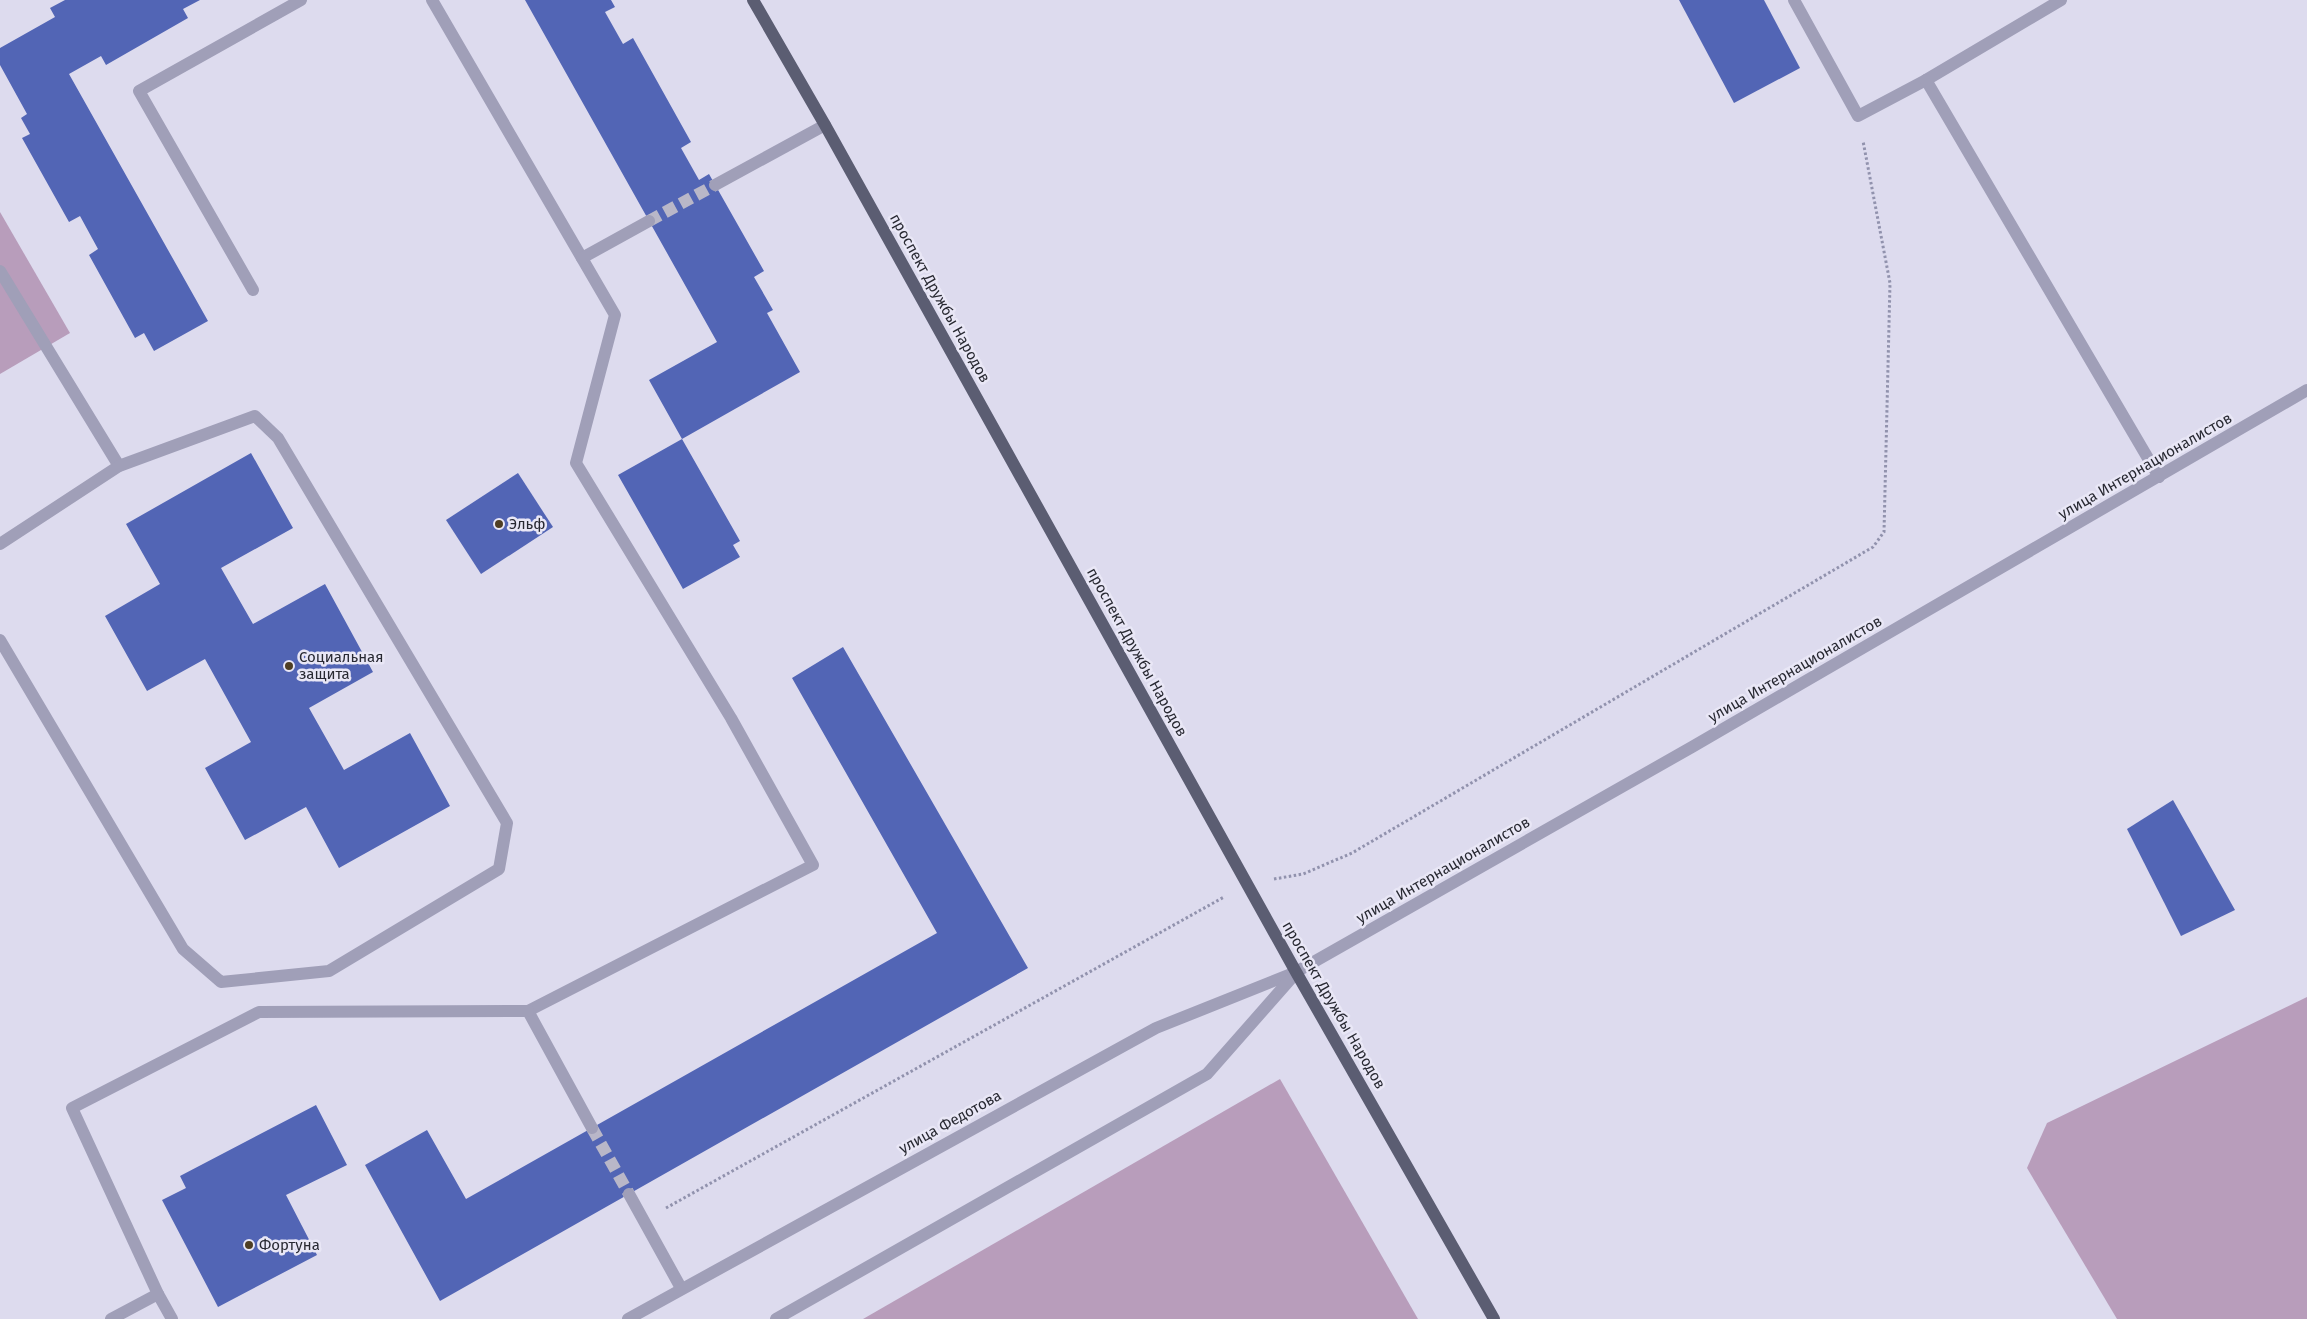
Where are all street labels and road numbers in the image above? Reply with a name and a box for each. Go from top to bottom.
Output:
street label: проспект Дружбы Народов [886,210,994,386]
street label: улица Интернационалистов [2055,409,2235,523]
street label: проспект Дружбы Народов [1083,564,1191,740]
street label: улица Интернационалистов [1705,612,1885,726]
street label: улица Интернационалистов [1353,813,1533,927]
street label: проспект Дружбы Народов [1279,918,1389,1092]
street label: улица Федотова [896,1086,1004,1158]

